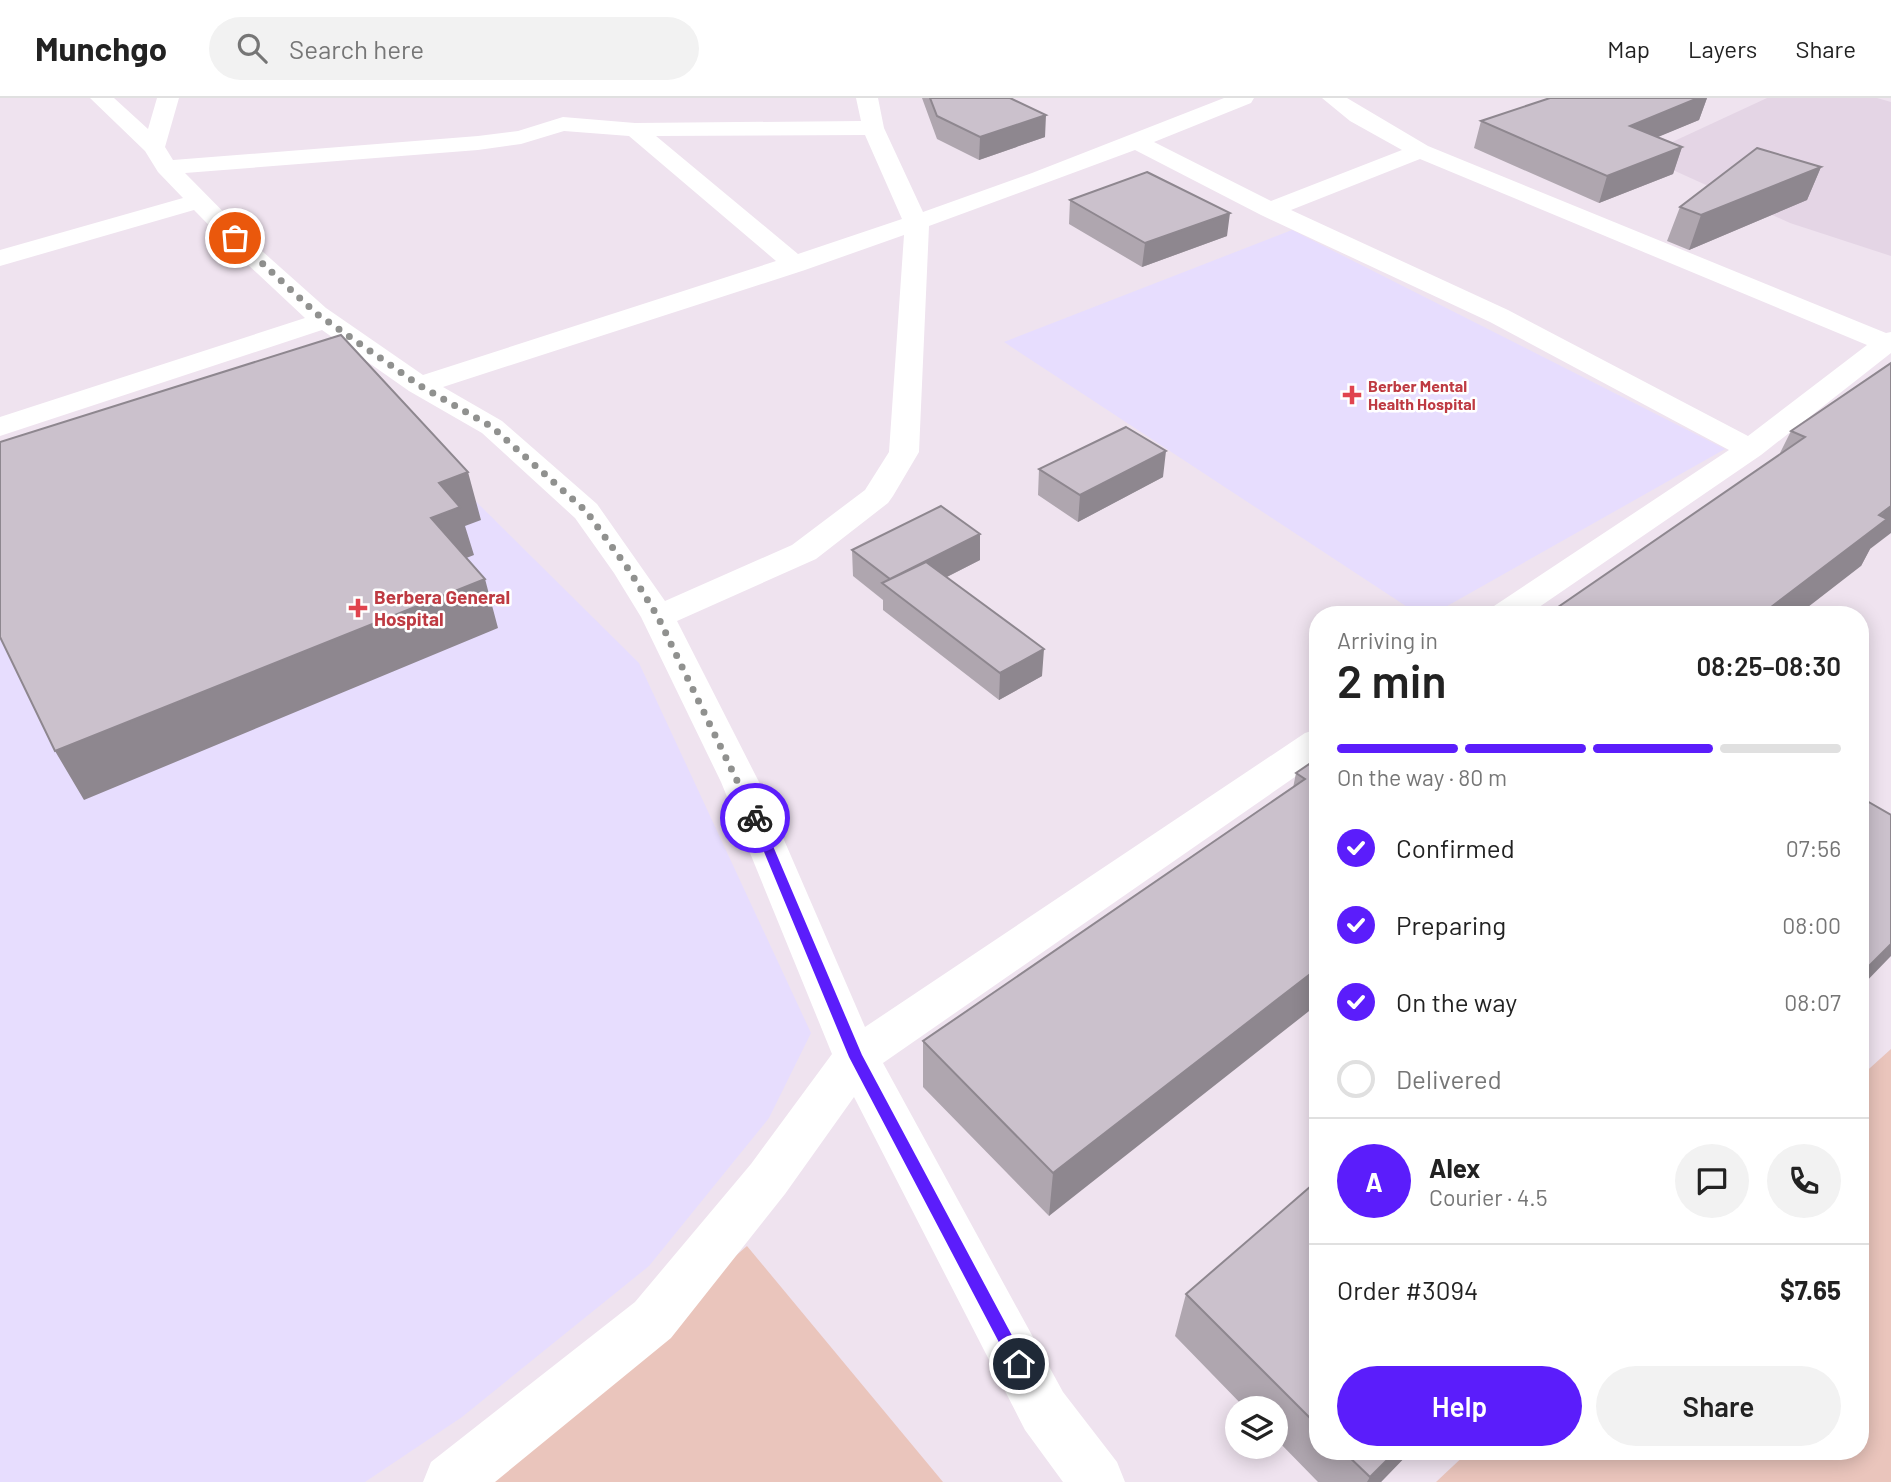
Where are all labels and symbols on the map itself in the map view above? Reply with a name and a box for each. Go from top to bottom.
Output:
pin [205,208,265,268]
place label: Berber Mental Health Hospital [1368,376,1476,413]
marker: Berber Mental Health Hospital [1342,385,1362,405]
place label: Berbera General Hospital [374,585,510,630]
marker: Berbera General Hospital [348,598,368,618]
courier [720,783,790,853]
pin [989,1334,1049,1394]

